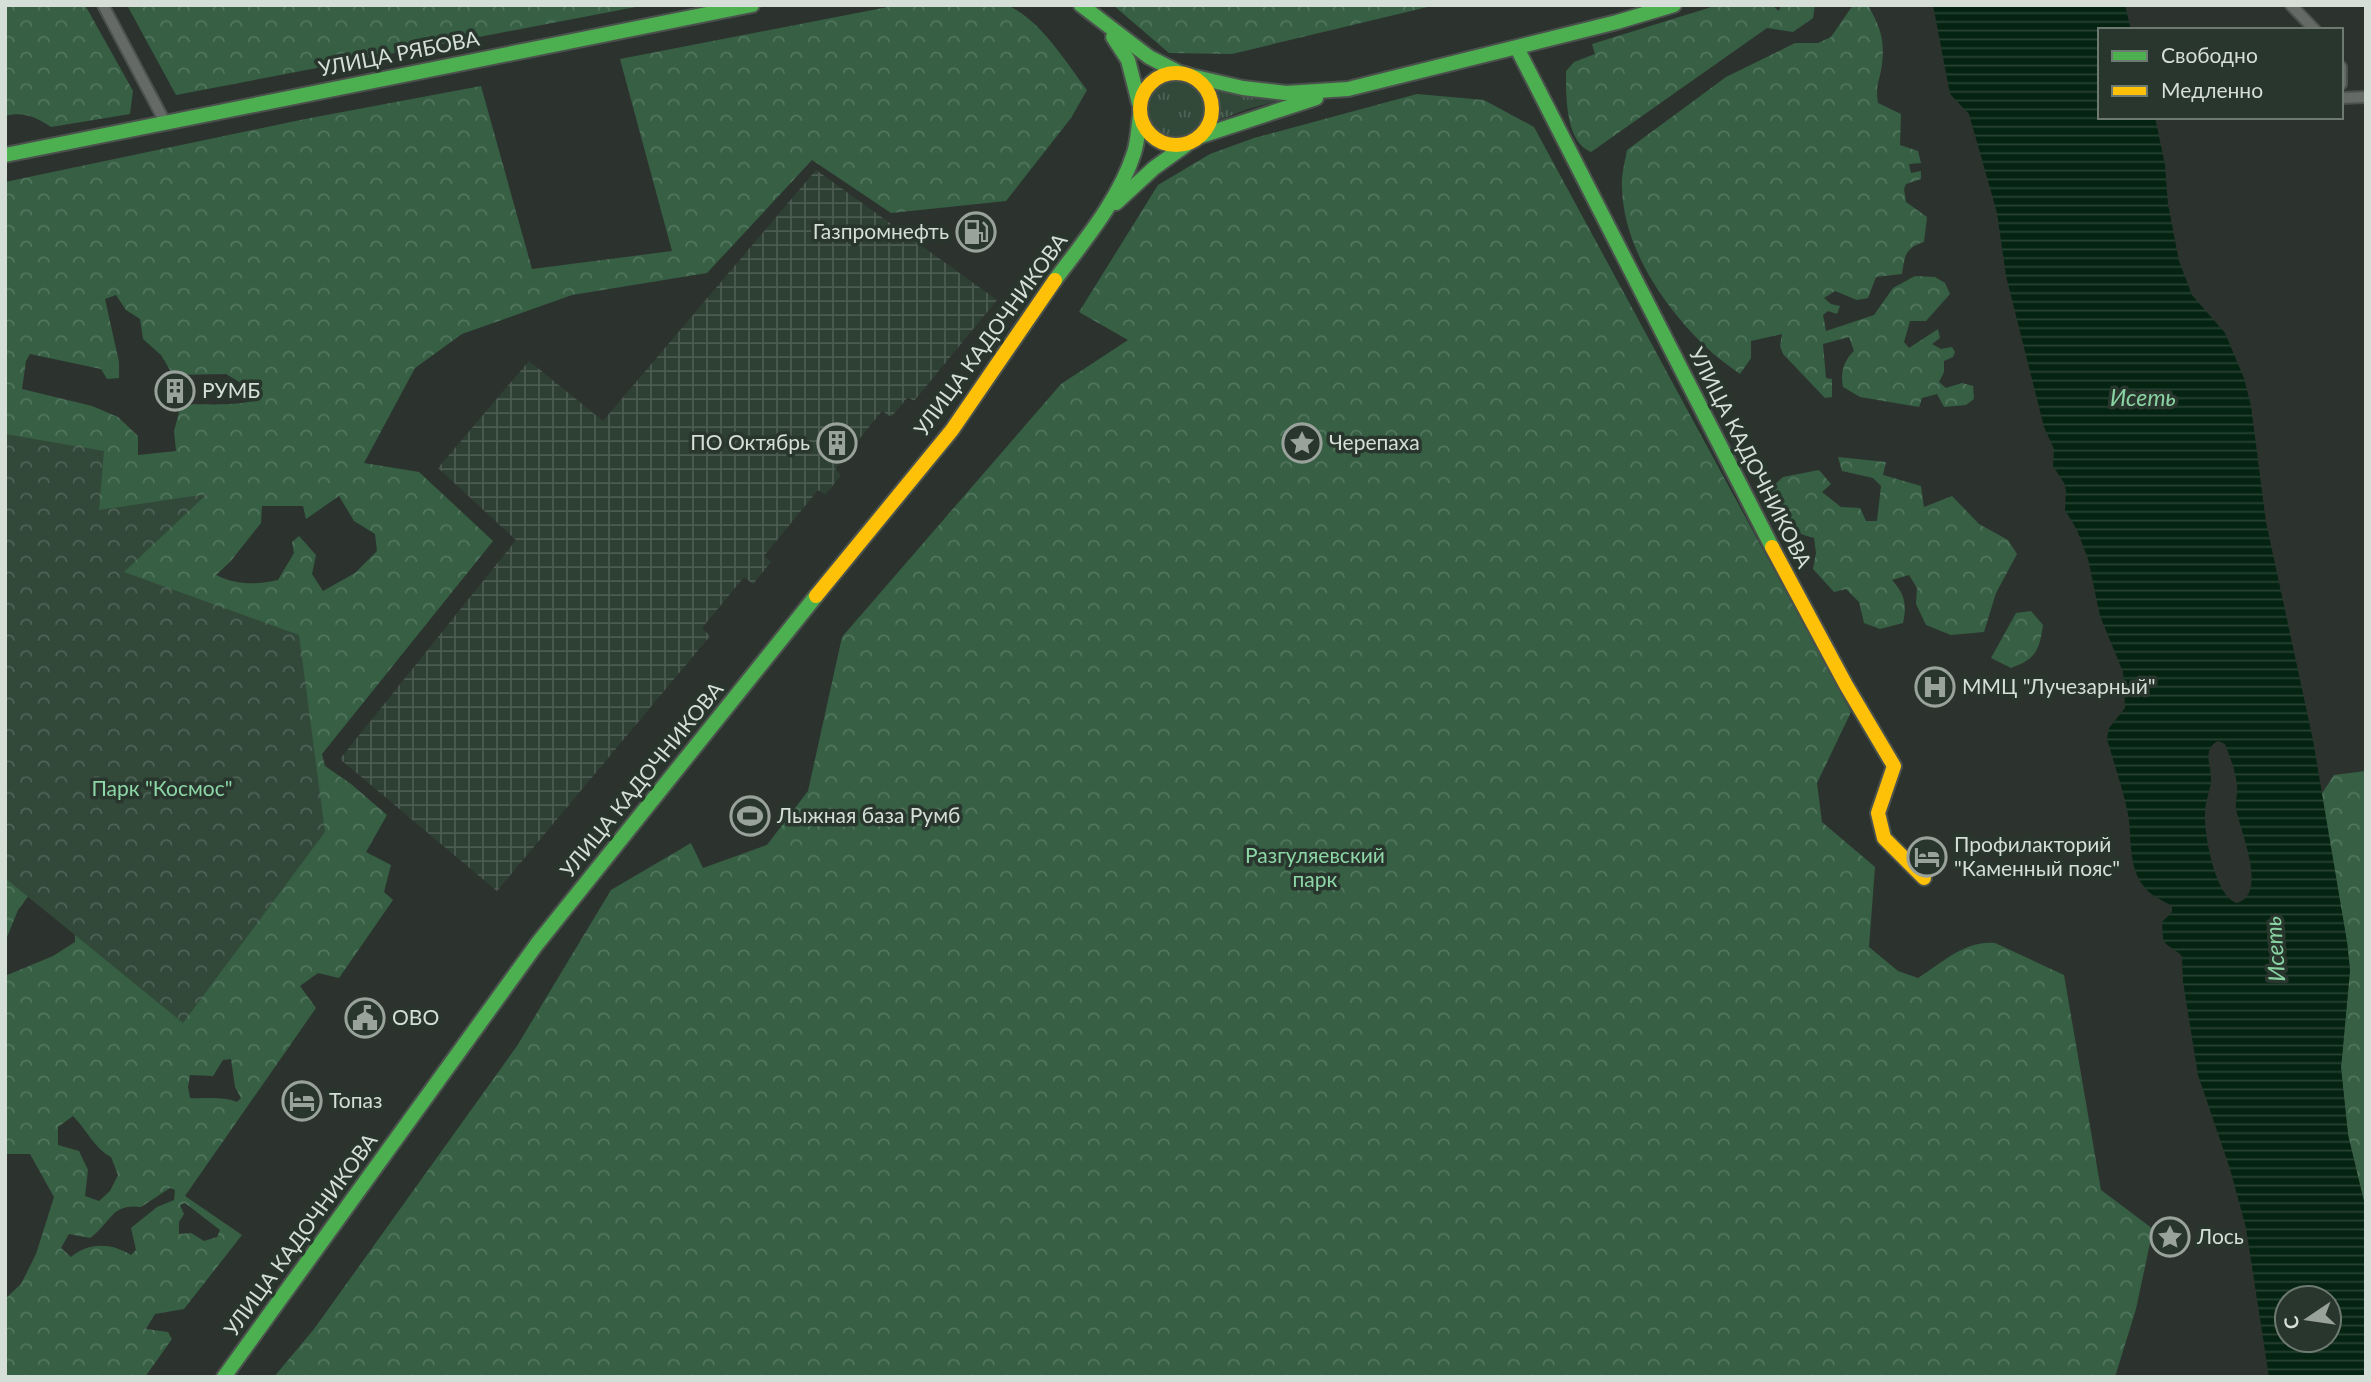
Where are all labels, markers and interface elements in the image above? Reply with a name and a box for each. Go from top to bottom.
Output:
street label: УЛИЦА РЯБОВА [316,25,482,80]
legend [2098,28,2343,119]
text: Свободно [2161,42,2258,67]
text: Медленно [2161,77,2263,102]
fuel station icon: Газпромнефть [955,211,997,253]
place label: Газпромнефть [813,218,949,243]
street label: УЛИЦА КАДОЧНИКОВА [908,227,1072,440]
street label: УЛИЦА КАДОЧНИКОВА [1685,343,1818,573]
building icon: РУМБ [154,370,196,412]
place label: РУМБ [202,377,260,402]
water label: Исеть [2110,383,2176,411]
building icon: ПО Октябрь [816,422,858,464]
place icon: Черепаха [1281,422,1323,464]
place label: ПО Октябрь [690,429,810,454]
place label: Черепаха [1329,429,1420,454]
hospital icon: ММЦ "Лучезарный" [1914,666,1956,708]
place label: ММЦ "Лучезарный" [1962,673,2156,698]
street label: УЛИЦА КАДОЧНИКОВА [554,676,728,882]
park label: Парк "Космос" [91,775,233,800]
sports icon: Лыжная база Румб [729,795,771,837]
place label: Лыжная база Румб [776,802,960,827]
place label: Профилакторий "Каменный пояс" [1954,831,2120,880]
hotel icon: Профилакторий "Каменный пояс" [1906,836,1948,878]
park label: Разгуляевский парк [1245,842,1385,891]
water label: Исеть [2258,915,2290,983]
public building icon: ОВО [344,997,386,1039]
place label: ОВО [392,1004,439,1029]
hotel icon: Топаз [281,1080,323,1122]
place label: Топаз [329,1087,382,1112]
street label: УЛИЦА КАДОЧНИКОВА [218,1127,382,1340]
place icon: Лось [2149,1216,2191,1258]
place label: Лось [2196,1223,2244,1248]
north arrow [2273,1284,2343,1354]
text: С [2278,1314,2304,1332]

